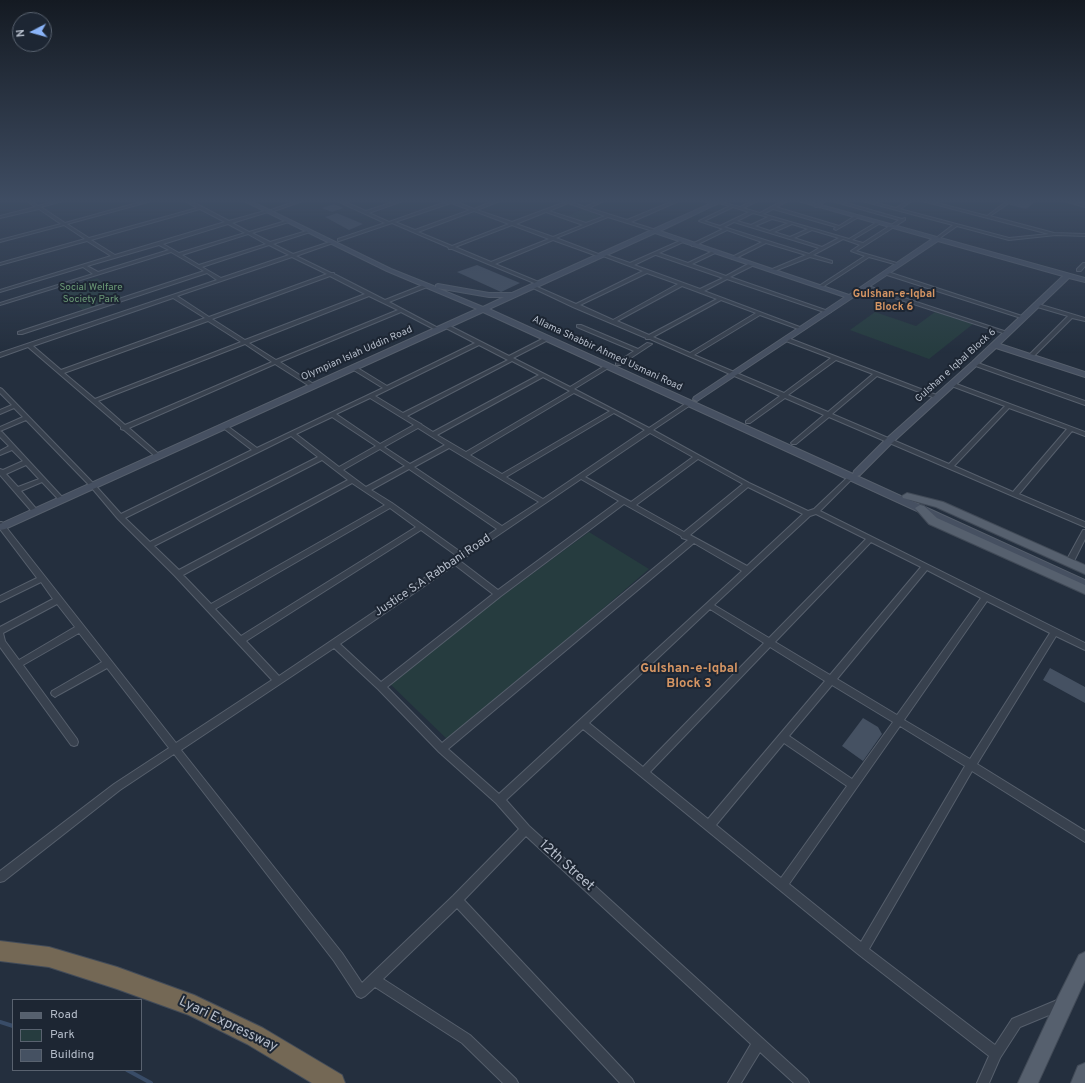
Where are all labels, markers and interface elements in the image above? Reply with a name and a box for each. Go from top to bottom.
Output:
north arrow [12,12,52,52]
text: N [14,28,28,38]
park label: Social Welfare Society Park [59,282,123,306]
district label: Gulshan-e-Iqbal Block 6 [853,288,935,314]
street label: Allama Shabbir Ahmed Usmani Road [530,314,684,394]
street label: Olympian Islah Uddin Road [300,324,414,384]
street label: Gulshan e Iqbal Block 6 [913,327,999,405]
street label: Justice S.A Rabbani Road [372,532,494,620]
district label: Gulshan-e-Iqbal Block 3 [640,661,738,692]
street label: 12th Street [535,837,597,895]
street label: Lyari Expressway [176,994,280,1056]
legend [12,999,142,1071]
text: Road [50,1007,78,1023]
text: Park [50,1027,75,1043]
text: Building [50,1047,94,1063]

